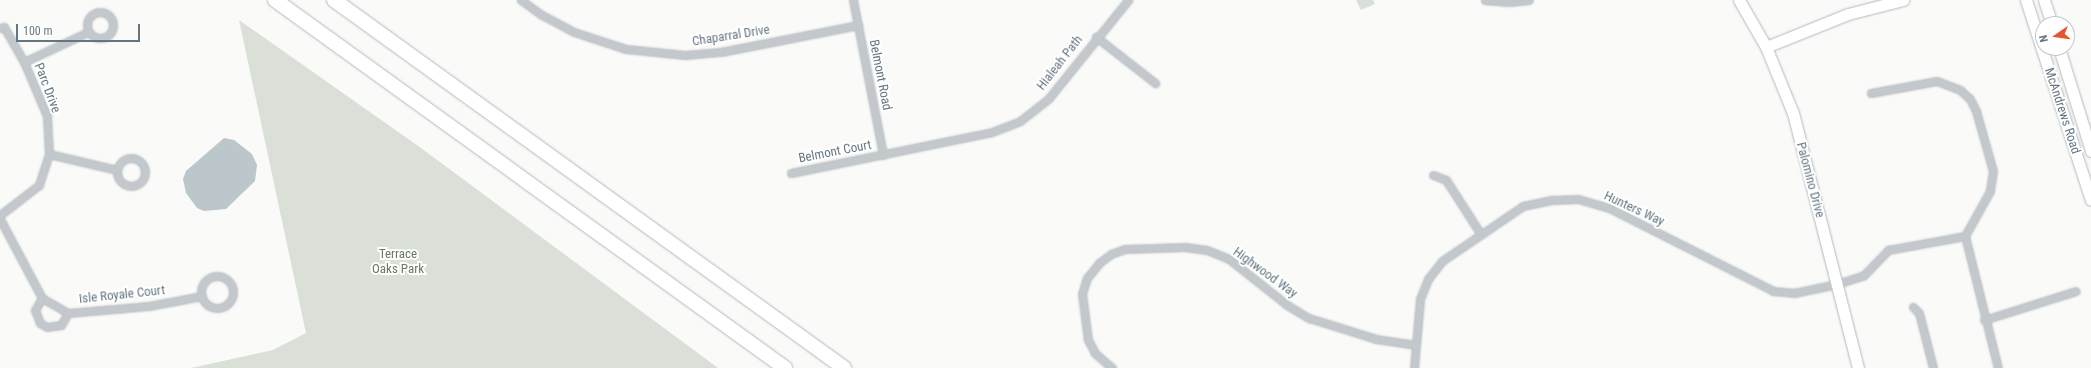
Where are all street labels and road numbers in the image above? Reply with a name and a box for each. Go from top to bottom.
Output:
street label: Chaparral Drive [691,22,771,50]
street label: Hialeah Path [1034,32,1086,94]
street label: Belmont Road [866,38,894,112]
street label: Parc Drive [30,61,64,115]
street label: McAndrews Road [2041,66,2083,156]
street label: Belmont Court [797,137,873,167]
street label: Palomino Drive [1792,141,1828,219]
street label: Hunters Way [1601,188,1667,230]
street label: Highwood Way [1230,244,1300,302]
street label: Isle Royale Court [78,283,166,307]

